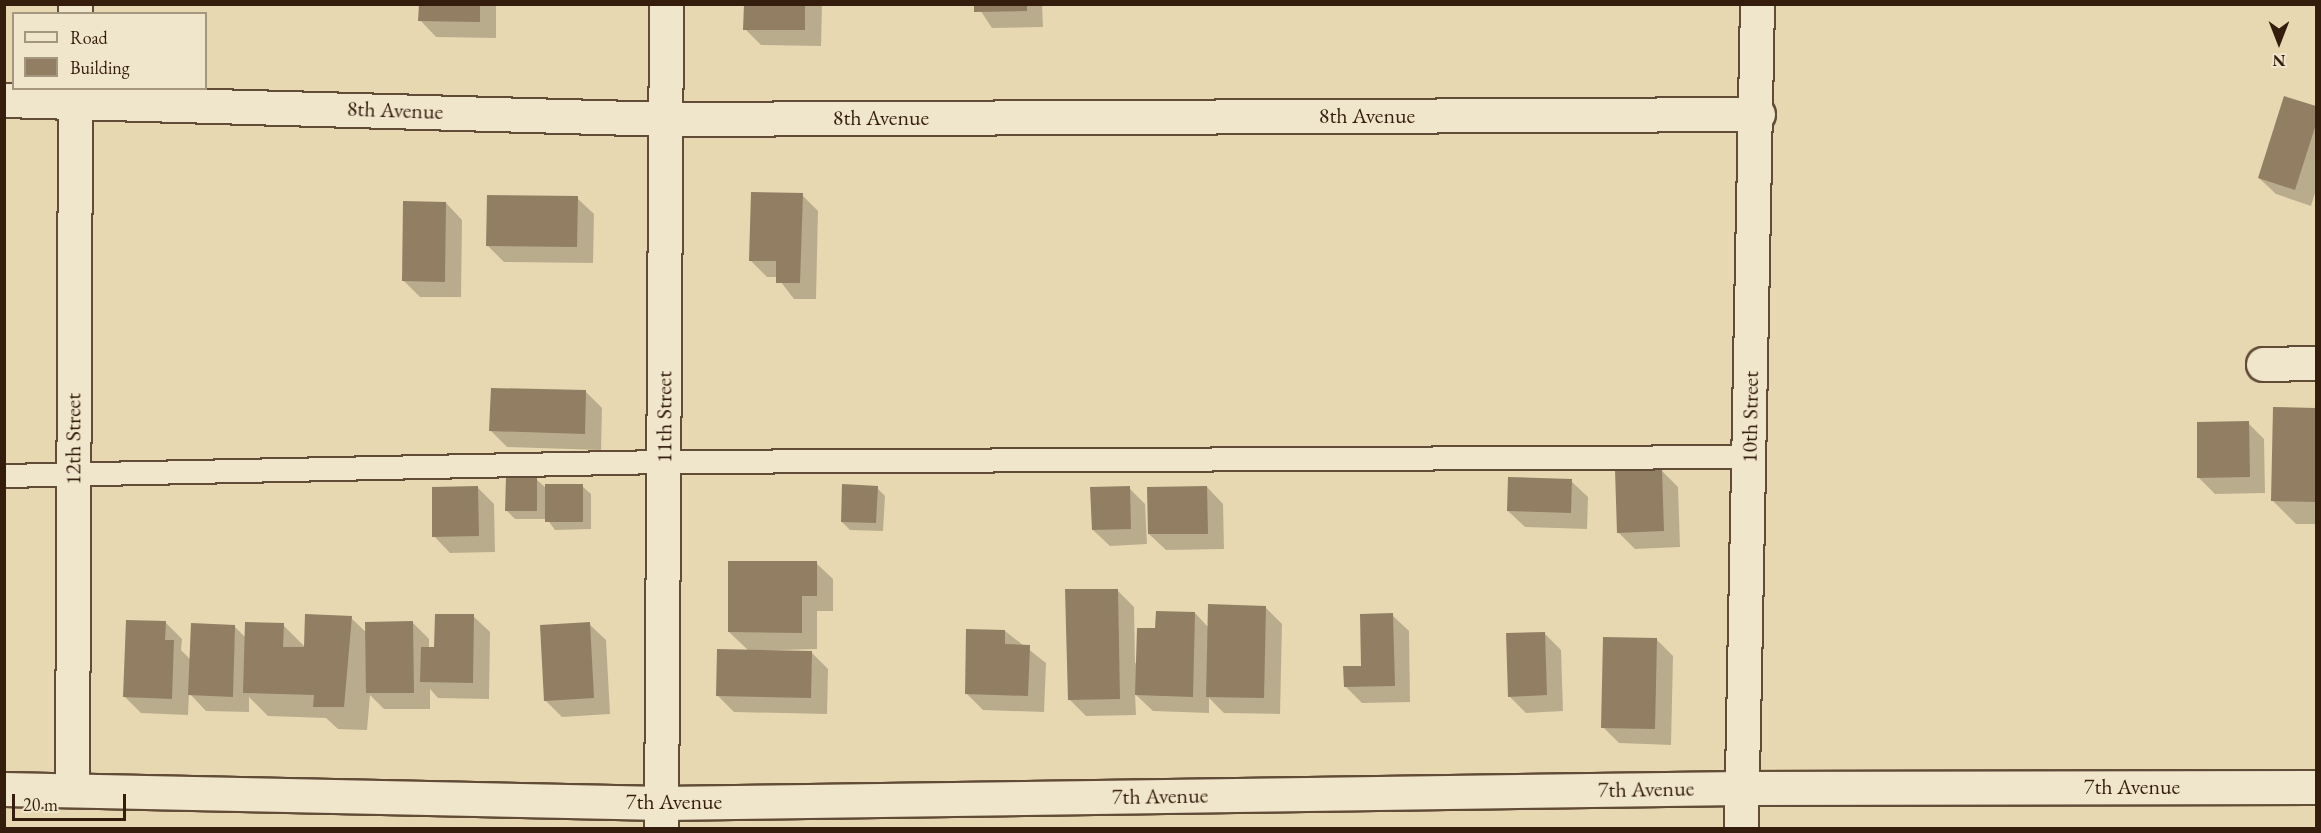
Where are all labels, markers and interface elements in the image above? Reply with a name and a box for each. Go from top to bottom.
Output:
legend [12,12,207,90]
north arrow [2249,12,2309,72]
text: Road [70,26,108,49]
text: N [2273,50,2285,71]
text: Building [70,56,130,79]
street label: 8th Avenue [346,95,444,125]
street label: 8th Avenue [1319,103,1415,129]
street label: 8th Avenue [833,105,929,131]
street label: 11th Street [651,371,677,463]
street label: 10th Street [1736,371,1764,463]
street label: 12th Street [60,393,86,485]
street label: 7th Avenue [2084,774,2180,800]
street label: 7th Avenue [1598,775,1694,803]
scale bar [15,782,129,820]
street label: 7th Avenue [1112,782,1208,810]
street label: 7th Avenue [626,789,722,815]
text: 20 m [23,793,58,816]

